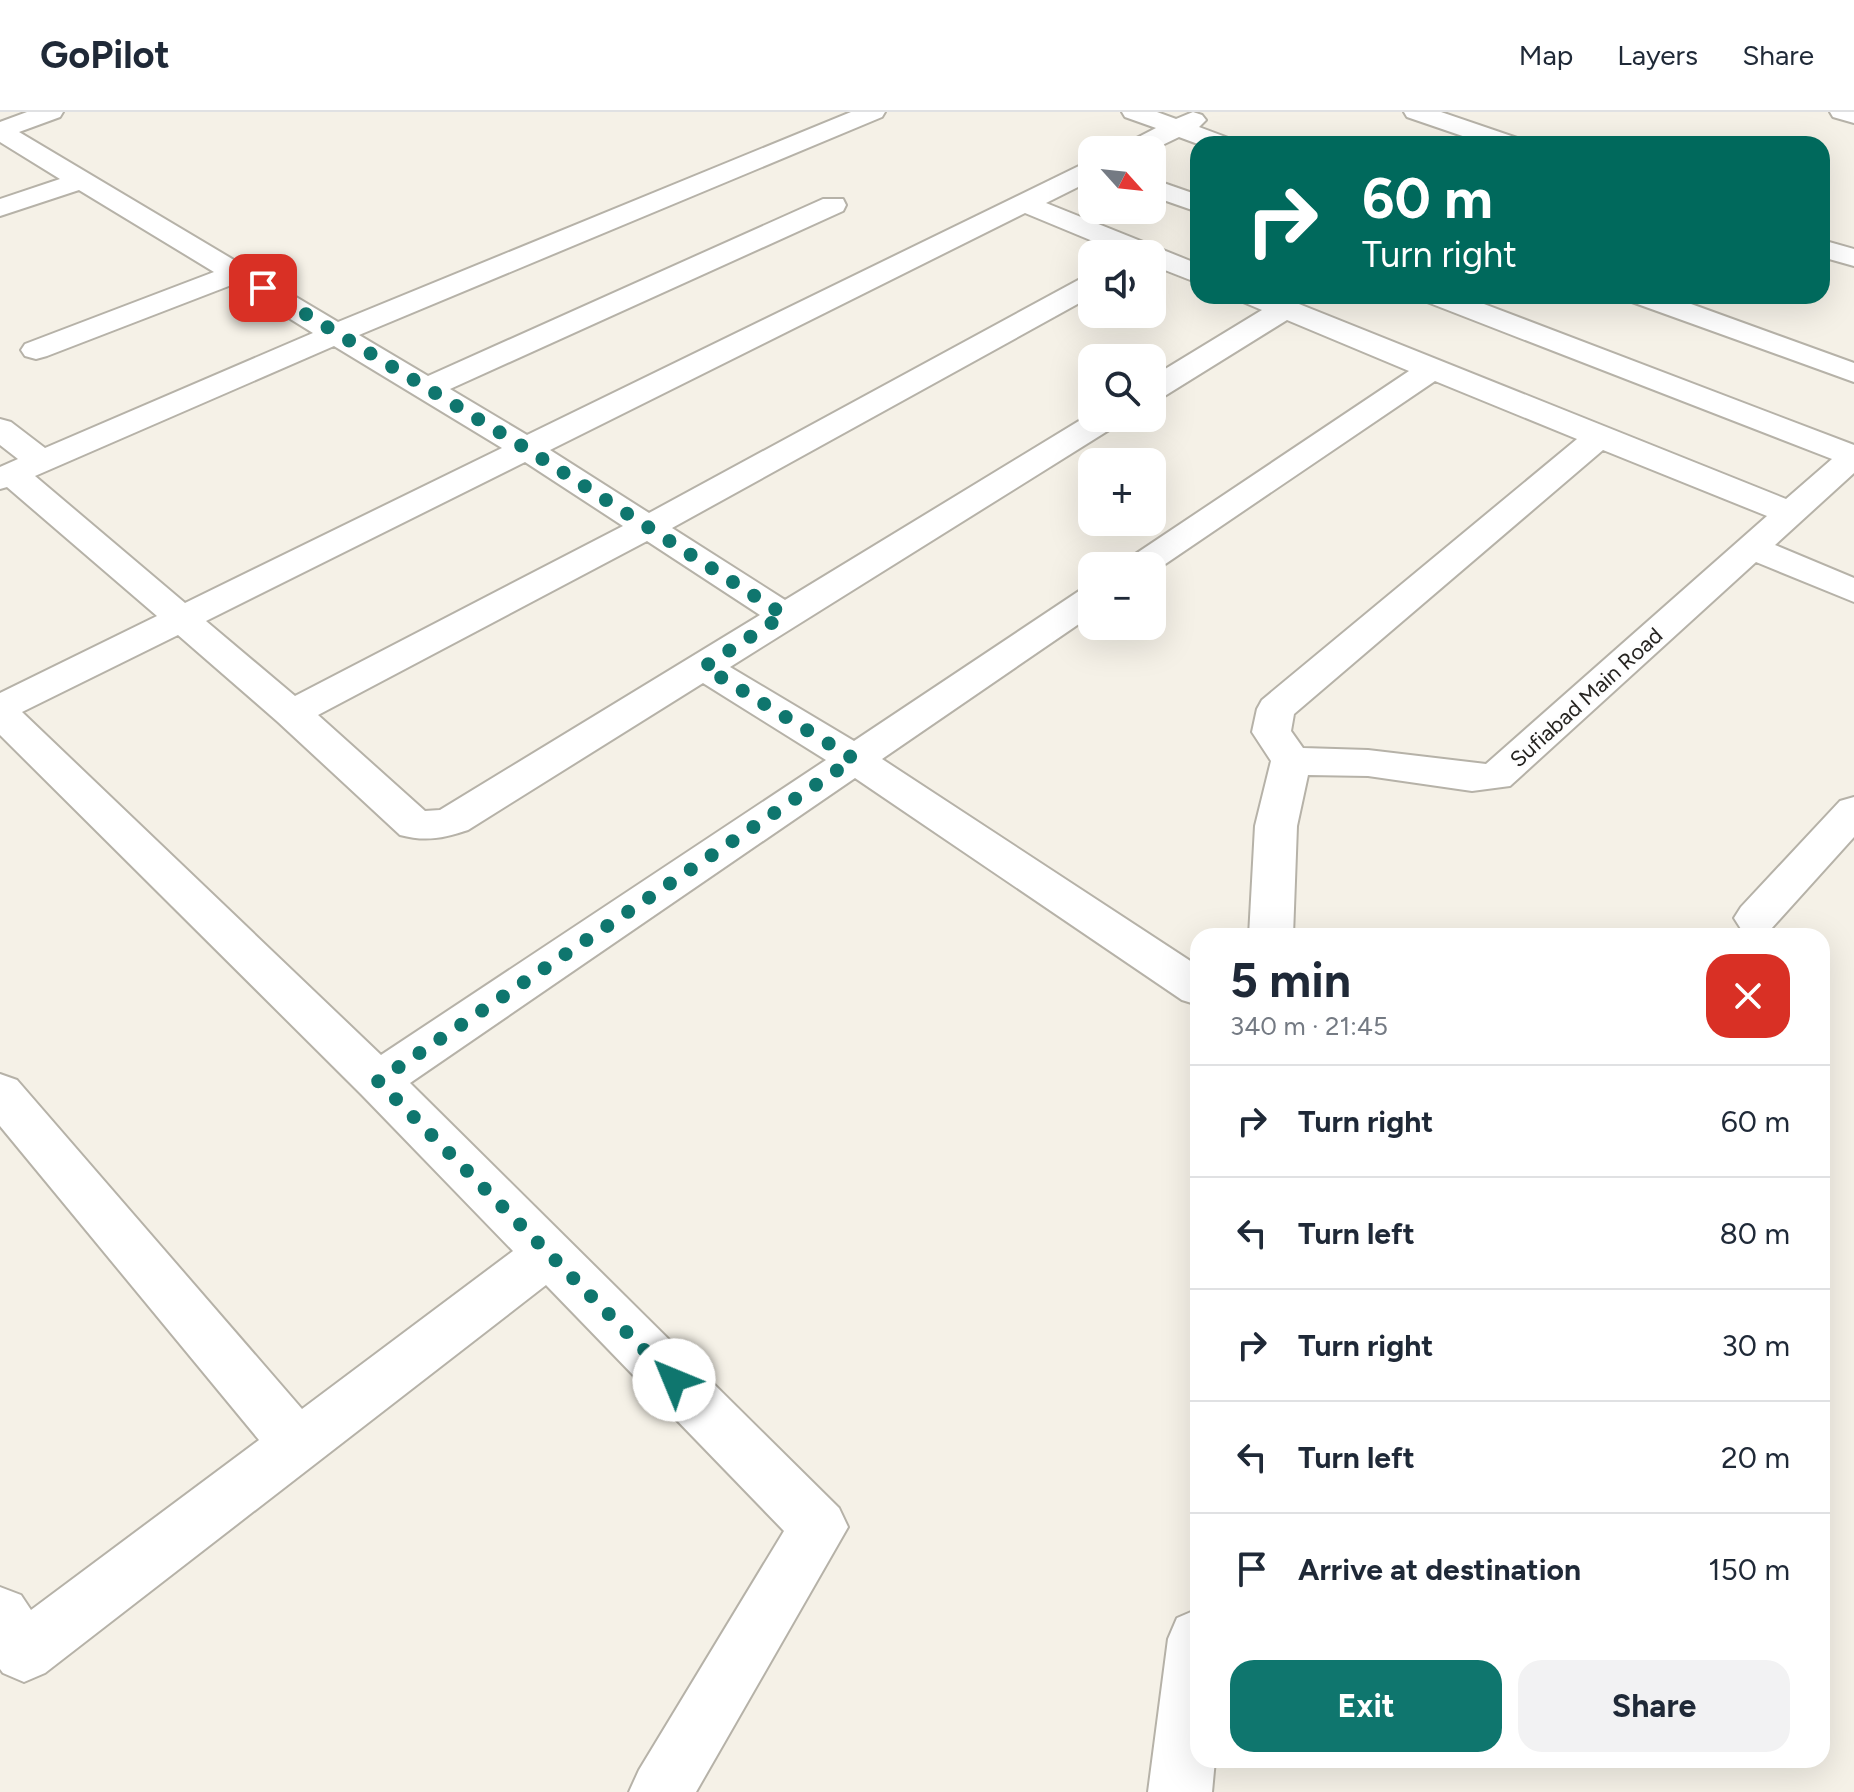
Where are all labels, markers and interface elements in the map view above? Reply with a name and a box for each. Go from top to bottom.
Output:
text: GoPilot [40,32,170,78]
text: Map [1519,38,1573,72]
text: Layers [1617,38,1698,72]
text: Share [1742,38,1814,72]
north arrow [1078,136,1166,224]
map controls [1078,136,1166,640]
text: 60 m [1362,165,1493,232]
icon: right [1230,168,1334,272]
text: Turn right [1362,233,1517,276]
button: sound [1078,240,1166,328]
pin [229,254,297,322]
icon: arrive [241,266,285,310]
button: search [1078,344,1166,432]
button: + [1078,448,1166,536]
button: − [1078,552,1166,640]
street label: Sufiabad Main Road [1504,622,1668,773]
text: 5 min [1230,951,1351,1009]
button: close [1706,954,1790,1038]
text: 340 m · 21:45 [1230,1010,1388,1042]
icon: right [1230,1099,1274,1143]
text: Turn right [1298,1103,1433,1140]
text: 60 m [1721,1103,1790,1140]
icon: left [1230,1211,1274,1255]
text: Turn left [1298,1215,1415,1252]
text: 80 m [1719,1215,1790,1252]
icon: right [1230,1323,1274,1367]
text: Turn right [1298,1327,1433,1364]
text: 30 m [1722,1327,1790,1364]
position arrow [632,1338,716,1422]
icon: left [1230,1435,1274,1479]
text: Turn left [1298,1439,1415,1476]
text: 20 m [1721,1439,1790,1476]
icon: arrive [1230,1547,1274,1591]
text: Arrive at destination [1298,1551,1581,1588]
text: 150 m [1708,1551,1790,1588]
button: Exit [1230,1660,1502,1752]
button: Share [1518,1660,1790,1752]

